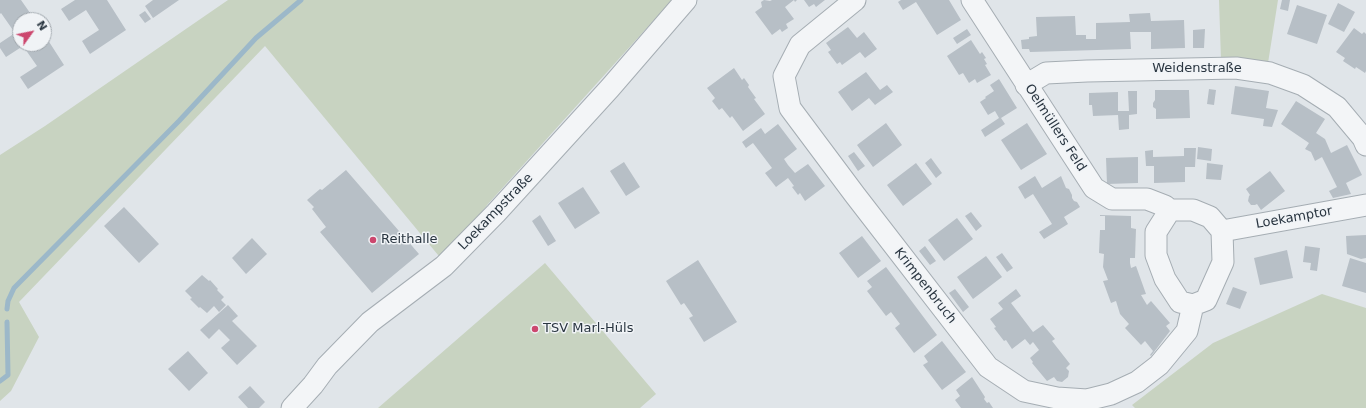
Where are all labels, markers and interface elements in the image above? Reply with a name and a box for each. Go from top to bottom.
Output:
north arrow [12,12,52,52]
text: N [34,18,50,33]
street label: Weidenstraße [1152,61,1242,77]
street label: Oelmüllers Feld [1021,81,1089,175]
street label: Loekampstraße [455,170,537,254]
street label: Loekamptor [1254,204,1334,232]
place label: Reithalle [381,232,438,248]
marker: Reithalle [368,235,378,245]
street label: Krimpenbruch [891,245,959,327]
place label: TSV Marl-Hüls [543,321,633,337]
marker: TSV Marl-Hüls [530,324,540,334]

